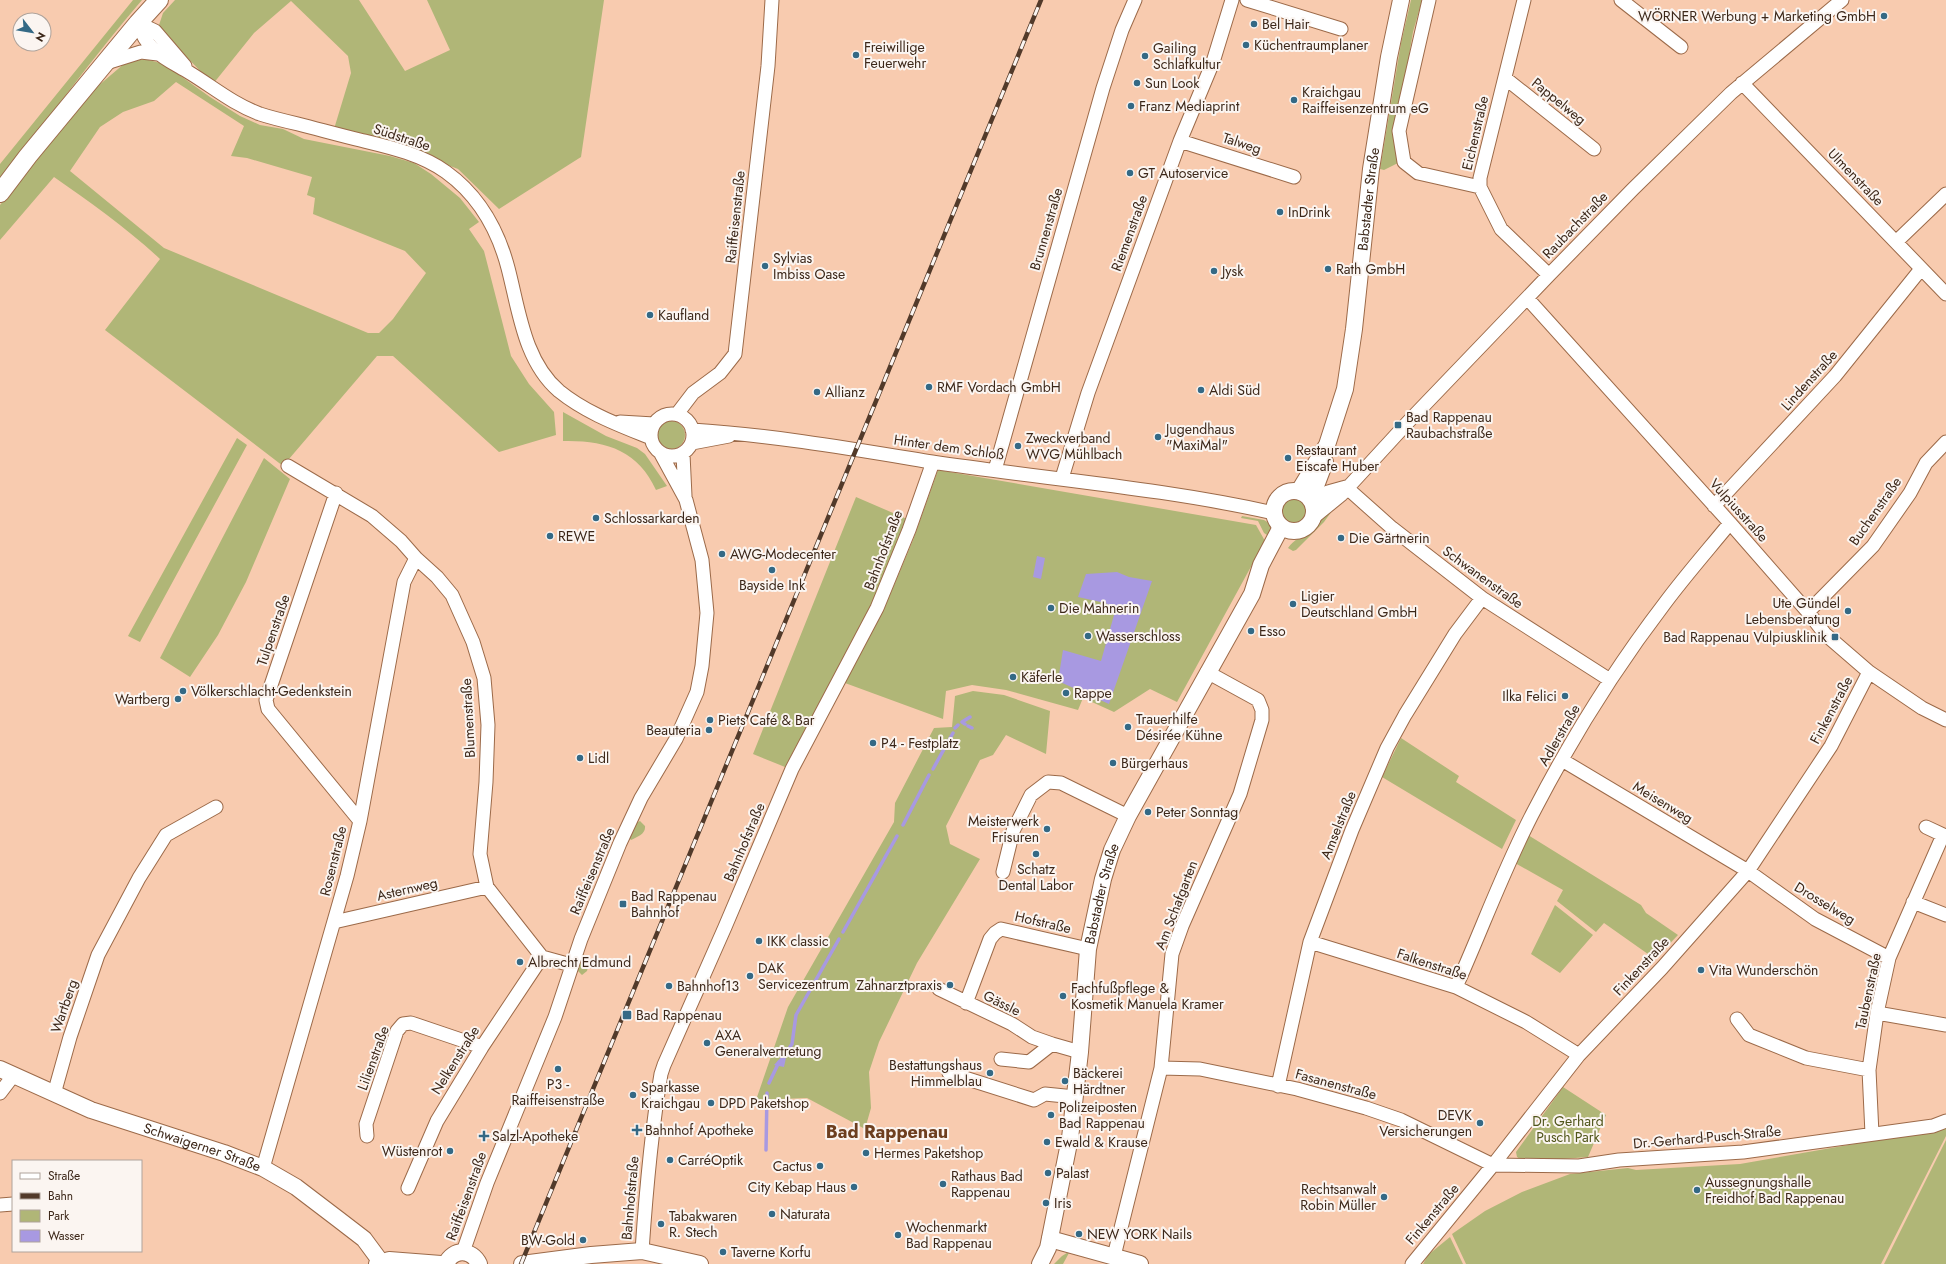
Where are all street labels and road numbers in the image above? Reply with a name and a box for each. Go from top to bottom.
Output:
street label: Pappelweg [1527,73,1591,129]
street label: Eichenstraße [1457,94,1493,172]
street label: Südstraße [371,118,433,156]
street label: Talweg [1220,127,1264,159]
street label: Ulmenstraße [1823,144,1889,210]
street label: Babstadter Straße [1352,146,1384,252]
street label: Raiffeisenstraße [720,170,750,264]
street label: Brunnenstraße [1025,185,1067,273]
street label: Raubachstraße [1538,187,1612,263]
street label: Riemenstraße [1106,192,1152,274]
street label: Lindenstraße [1776,345,1842,415]
street label: Hinter dem Schloß [892,429,1006,465]
street label: Buchenstraße [1844,473,1906,549]
street label: Vulpiusstraße [1705,474,1773,546]
street label: Bahnhofstraße [859,507,907,593]
street label: Schwanenstraße [1439,541,1527,613]
street label: Tulpenstraße [251,592,295,668]
street label: Finkenstraße [1805,673,1857,747]
street label: Blumenstraße [456,678,480,758]
street label: Adlerstraße [1533,701,1585,769]
street label: Meisenweg [1629,776,1697,828]
street label: Amselstraße [1315,788,1361,862]
street label: Bahnhofstraße [718,799,770,885]
street label: Rosenstraße [315,824,351,898]
street label: Raiffeisenstraße [565,824,619,918]
street label: Babstadter Straße [1079,839,1124,946]
street label: Am Schafgarten [1150,857,1202,953]
street label: Asternweg [375,872,439,906]
street label: Drosselweg [1791,877,1859,929]
street label: Hofstraße [1013,906,1073,938]
street label: Finkenstraße [1608,932,1674,1000]
street label: Falkenstraße [1394,943,1470,985]
street label: Taubenstraße [1850,951,1886,1031]
street label: Wartberg [46,977,82,1035]
street label: Gässle [980,985,1024,1021]
street label: Nelkenstraße [426,1022,484,1098]
street label: Lilienstraße [352,1023,394,1093]
street label: Fasanenstraße [1293,1064,1379,1104]
street label: Schwaigerner Straße [141,1118,264,1176]
street label: Dr.-Gerhard-Pusch-Straße [1632,1121,1782,1153]
street label: Raiffeisenstraße [441,1149,491,1243]
street label: Bahnhofstraße [616,1155,644,1241]
street label: Finkenstraße [1401,1179,1463,1249]

